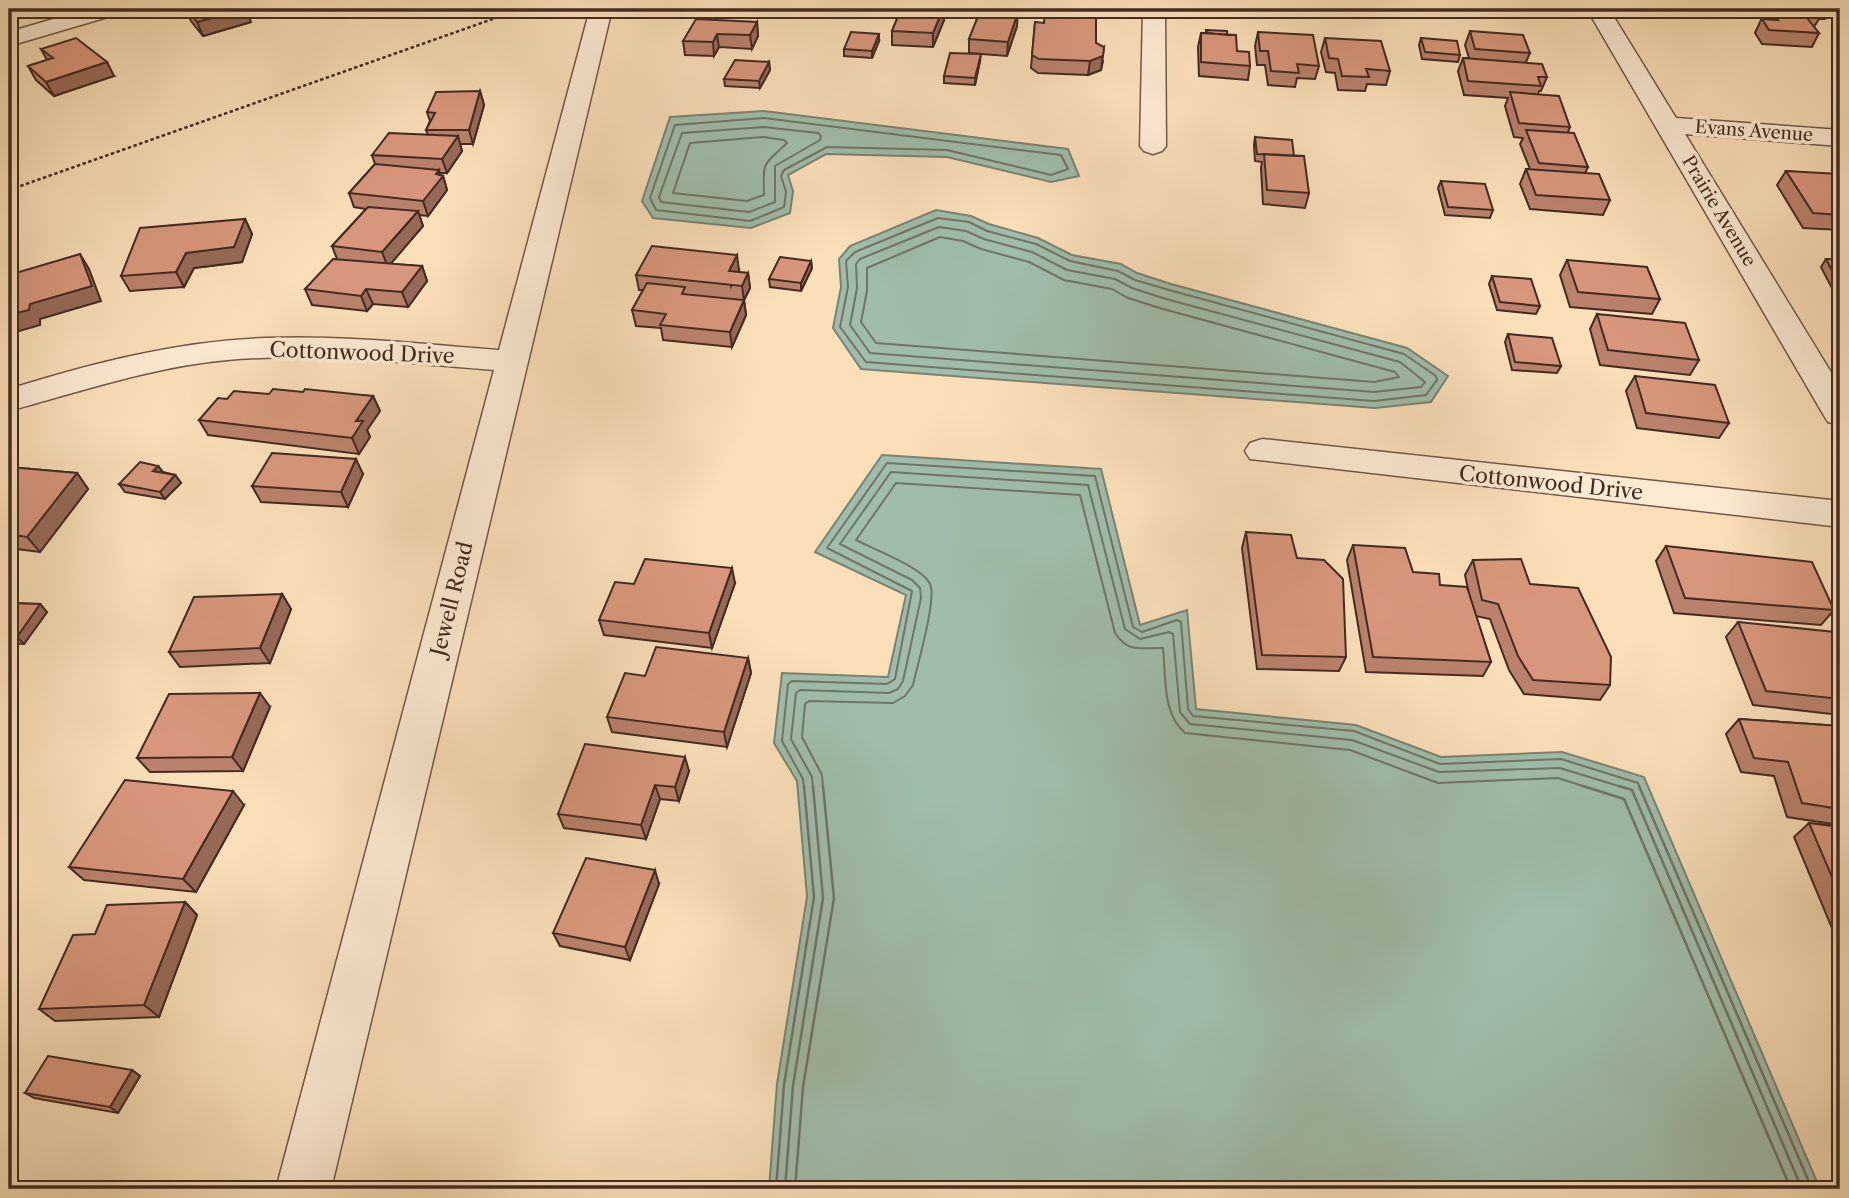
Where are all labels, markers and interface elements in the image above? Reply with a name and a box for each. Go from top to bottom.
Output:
street label: Evans Avenue [1694,116,1814,146]
street label: Prairie Avenue [1677,152,1761,270]
street label: Cottonwood Drive [269,337,455,368]
street label: Cottonwood Drive [1458,460,1644,505]
street label: Jewell Road [424,539,478,662]

